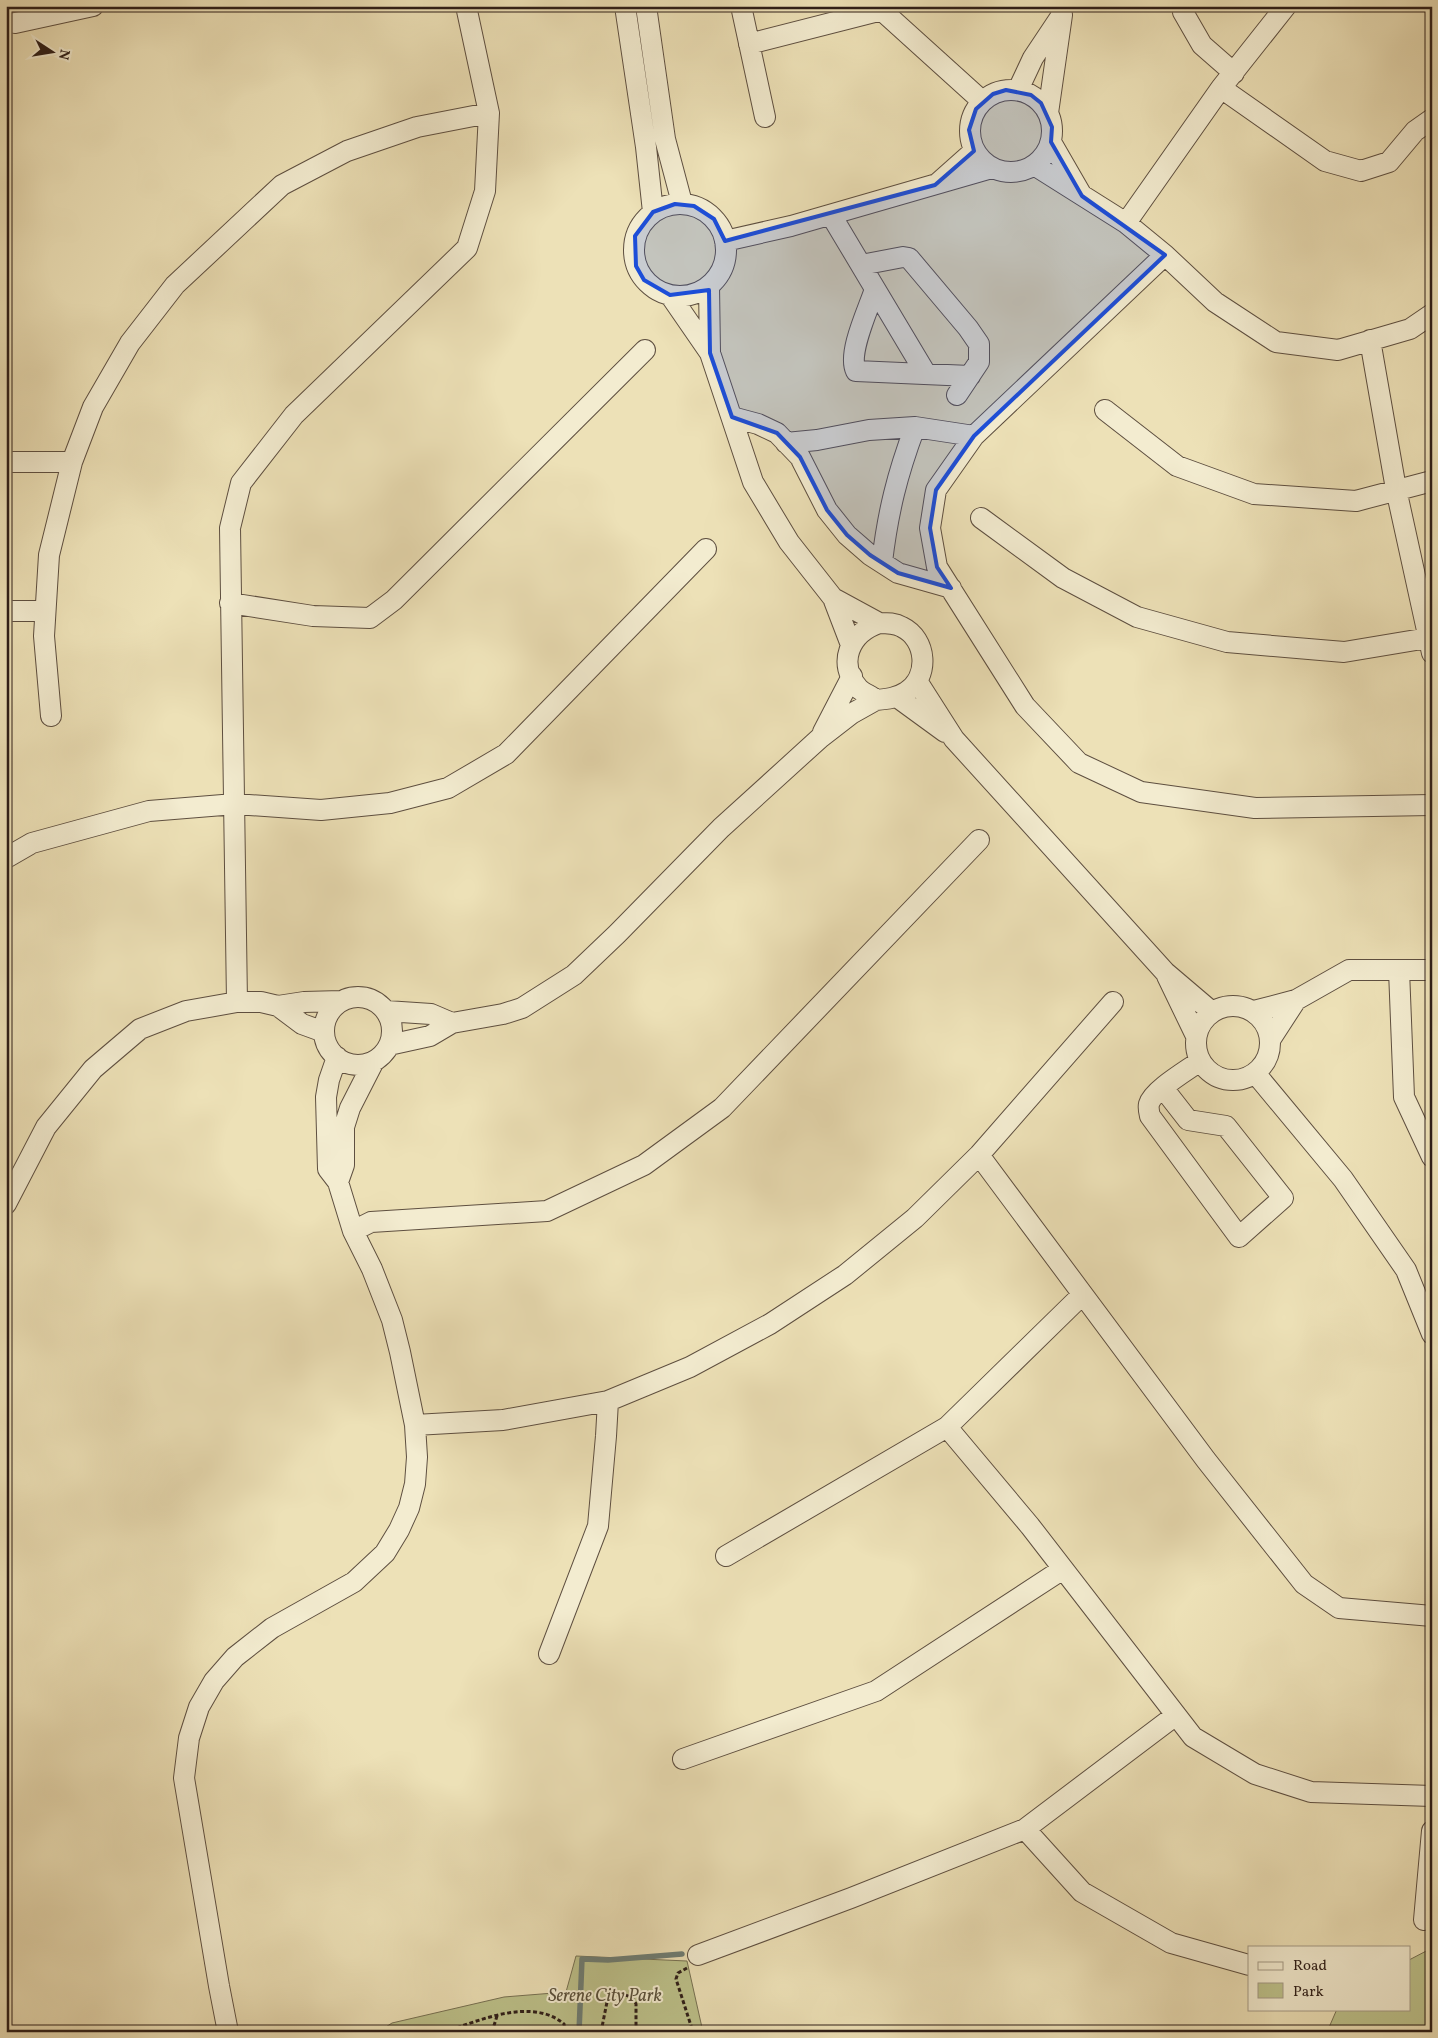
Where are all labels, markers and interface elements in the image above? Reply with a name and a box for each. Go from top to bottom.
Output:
north arrow [28,28,78,78]
text: N [53,47,74,61]
legend [1248,1946,1410,2010]
text: Road [1293,1956,1327,1977]
text: Park [1293,1982,1324,2003]
park label: Serene City Park [548,1984,662,2009]

